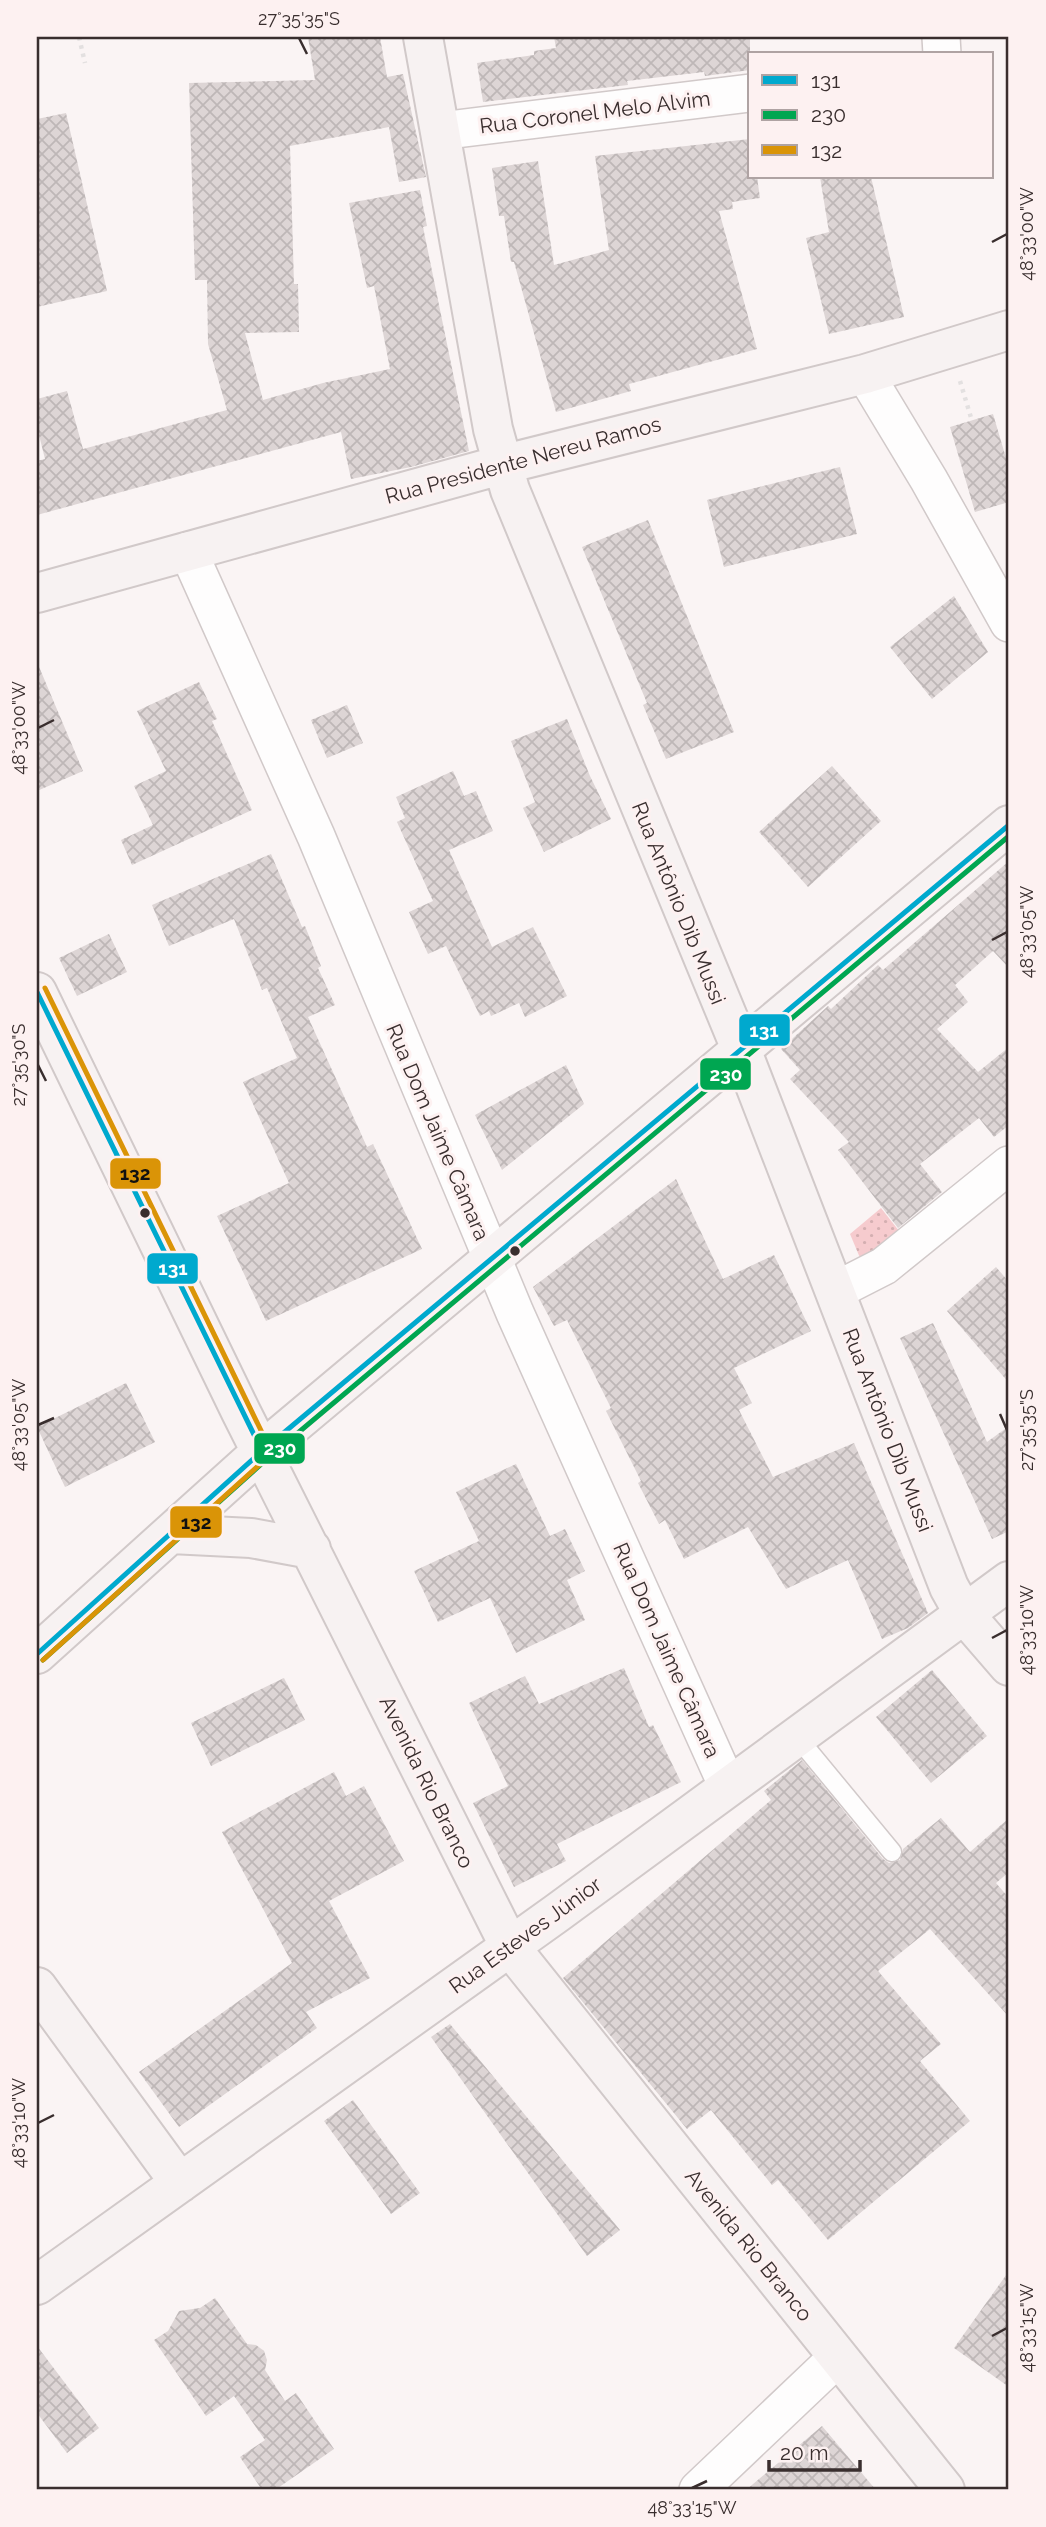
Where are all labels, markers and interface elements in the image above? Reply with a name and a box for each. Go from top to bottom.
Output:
text: 27°35'35"S [258,8,340,29]
legend [748,52,993,178]
text: 131 [811,68,840,93]
street label: Rua Coronel Melo Alvim [478,85,712,139]
text: 230 [811,102,846,127]
text: 132 [811,138,842,163]
text: 48°33'00"W [1016,187,1037,281]
street label: Rua Presidente Nereu Ramos [382,411,664,509]
text: 48°33'00"W [8,681,29,775]
street label: Rua Antônio Dib Mussi [627,798,731,1008]
text: 48°33'05"W [1016,886,1037,978]
line badge: 131 [738,1013,791,1047]
text: 131 [749,1019,779,1041]
street label: Rua Dom Jaime Câmara [381,1020,495,1244]
text: 27°35'30"S [8,1023,29,1107]
line badge: 230 [699,1057,752,1091]
text: 230 [710,1063,742,1085]
line badge: 132 [109,1157,162,1190]
text: 132 [120,1162,150,1184]
unlabelled marker [138,1206,152,1220]
unlabelled marker [508,1244,522,1258]
line badge: 131 [146,1252,199,1285]
text: 131 [158,1257,188,1279]
street label: Rua Antônio Dib Mussi [838,1325,938,1535]
text: 48°33'05"W [8,1379,29,1471]
text: 27°35'35"S [1016,1389,1037,1471]
line badge: 230 [253,1432,306,1465]
text: 230 [264,1437,296,1459]
line badge: 132 [169,1505,223,1539]
text: 132 [181,1511,211,1533]
street label: Rua Dom Jaime Câmara [608,1539,726,1761]
text: 48°33'10"W [1016,1585,1037,1675]
street label: Avenida Rio Branco [374,1692,480,1872]
street label: Rua Esteves Júnior [444,1871,606,1999]
text: 48°33'10"W [8,2078,29,2168]
street label: Avenida Rio Branco [680,2164,818,2326]
text: 48°33'15"W [1016,2283,1037,2373]
scale bar [769,2429,860,2473]
text: 20 m [780,2440,828,2465]
text: 48°33'15"W [647,2497,737,2518]

